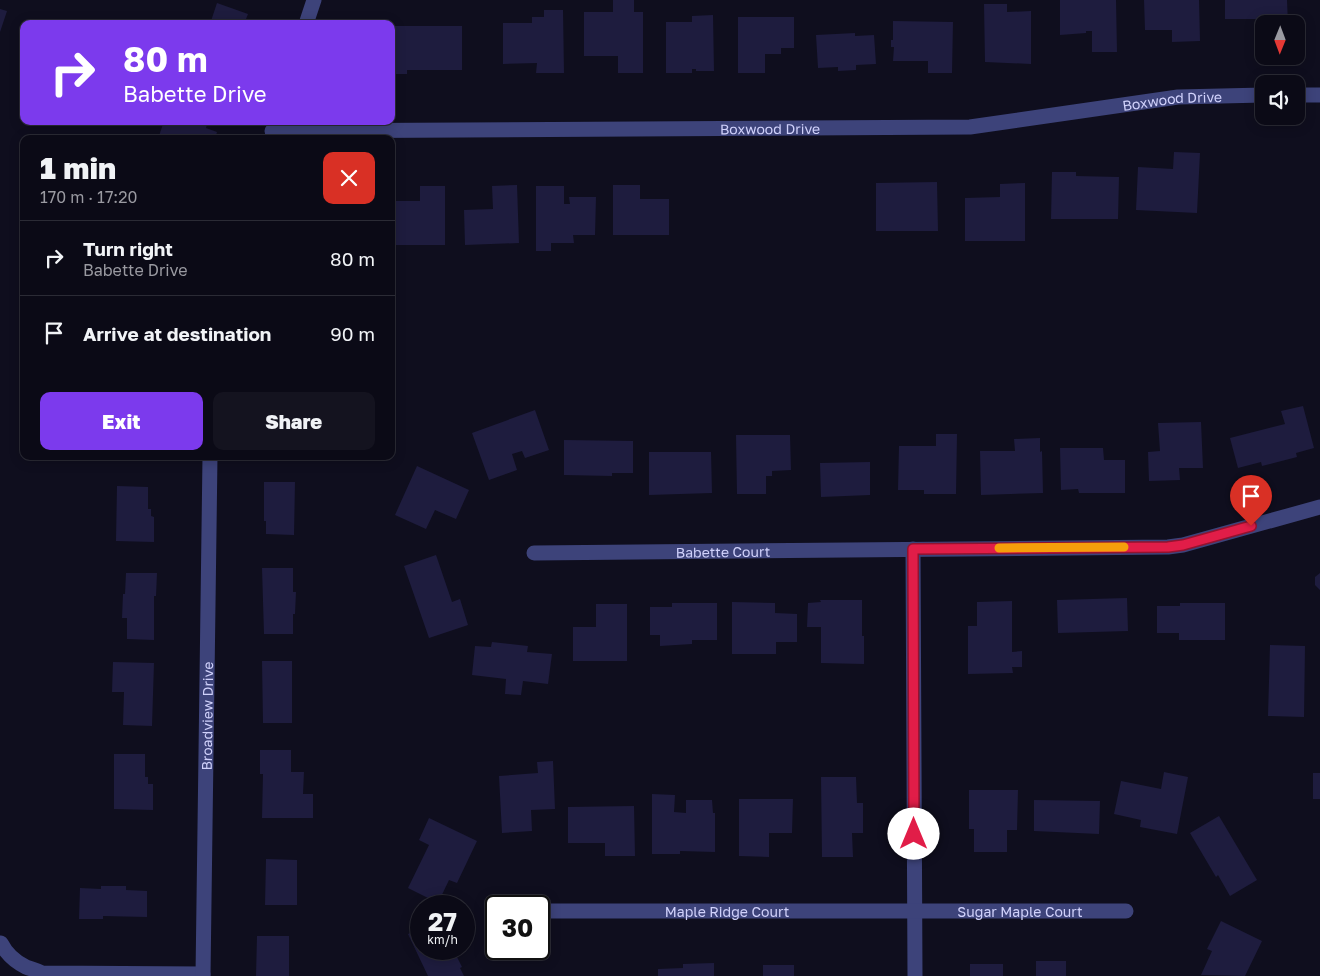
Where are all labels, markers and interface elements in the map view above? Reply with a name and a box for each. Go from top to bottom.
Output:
north arrow [1255,15,1305,65]
map controls [1255,15,1305,125]
text: 80 m [123,38,208,80]
icon: right [40,40,105,105]
button: sound [1255,75,1305,125]
text: Babette Drive [123,80,267,107]
street label: Boxwood Drive [1121,87,1222,113]
street label: Boxwood Drive [720,119,820,137]
text: 1 min [40,150,116,186]
button: close [323,152,375,204]
text: 170 m · 17:20 [40,187,137,207]
text: Turn right [83,237,173,260]
icon: right [40,244,68,272]
text: 80 m [330,247,375,270]
text: Babette Drive [83,260,187,280]
icon: arrive [40,319,68,347]
text: Arrive at destination [83,322,271,345]
text: 90 m [330,322,375,345]
button: Exit [40,392,203,450]
button: Share [213,392,375,450]
pin [1230,475,1272,526]
icon: arrive [1237,482,1265,510]
street label: Babette Court [676,542,770,560]
street label: Broadview Drive [197,661,216,771]
position arrow [887,807,939,859]
speed limit sign: 30 [485,895,550,960]
street label: Maple Ridge Court [665,903,789,920]
street label: Sugar Maple Court [957,903,1083,920]
text: 27 [428,906,457,937]
text: km/h [427,932,458,947]

